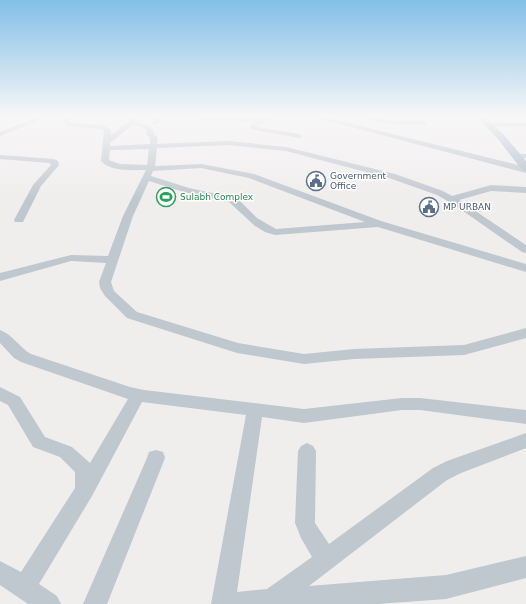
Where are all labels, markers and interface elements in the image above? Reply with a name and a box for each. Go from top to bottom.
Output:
public building icon: Government Office [305,170,327,192]
place label: Government Office [330,171,387,191]
sports icon: Sulabh Complex [155,186,177,208]
place label: Sulabh Complex [180,192,254,202]
public building icon: MP URBAN [418,196,440,218]
place label: MP URBAN [443,202,491,212]

